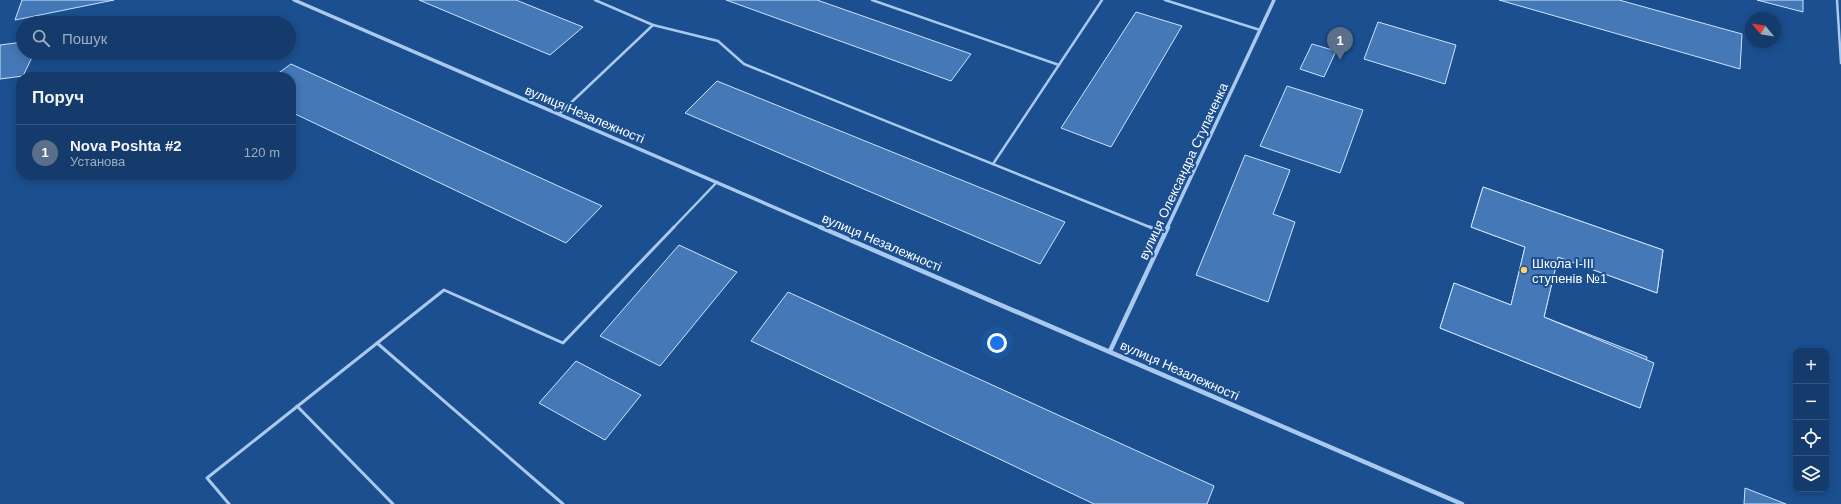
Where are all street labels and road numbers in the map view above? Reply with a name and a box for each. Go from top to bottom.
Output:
street label: вулиця Олександра Ступаченка [1136,80,1231,262]
street label: вулиця Незалежності [523,82,647,146]
street label: вулиця Незалежності [820,210,944,274]
street label: вулиця Незалежності [1118,337,1242,403]

